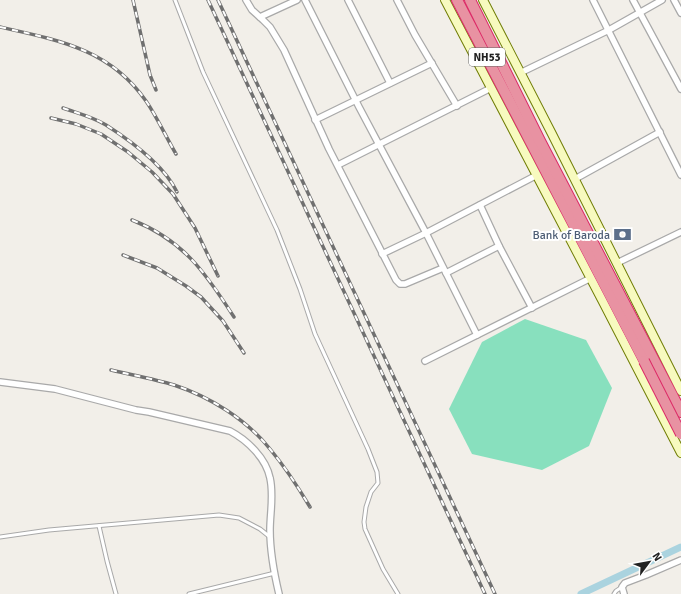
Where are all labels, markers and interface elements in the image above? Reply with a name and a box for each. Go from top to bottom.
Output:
road number: NH53 [469,48,505,66]
bank icon: Bank of Baroda [613,225,633,245]
place label: Bank of Baroda [532,228,610,243]
north arrow [629,542,669,582]
text: N [650,550,665,564]

